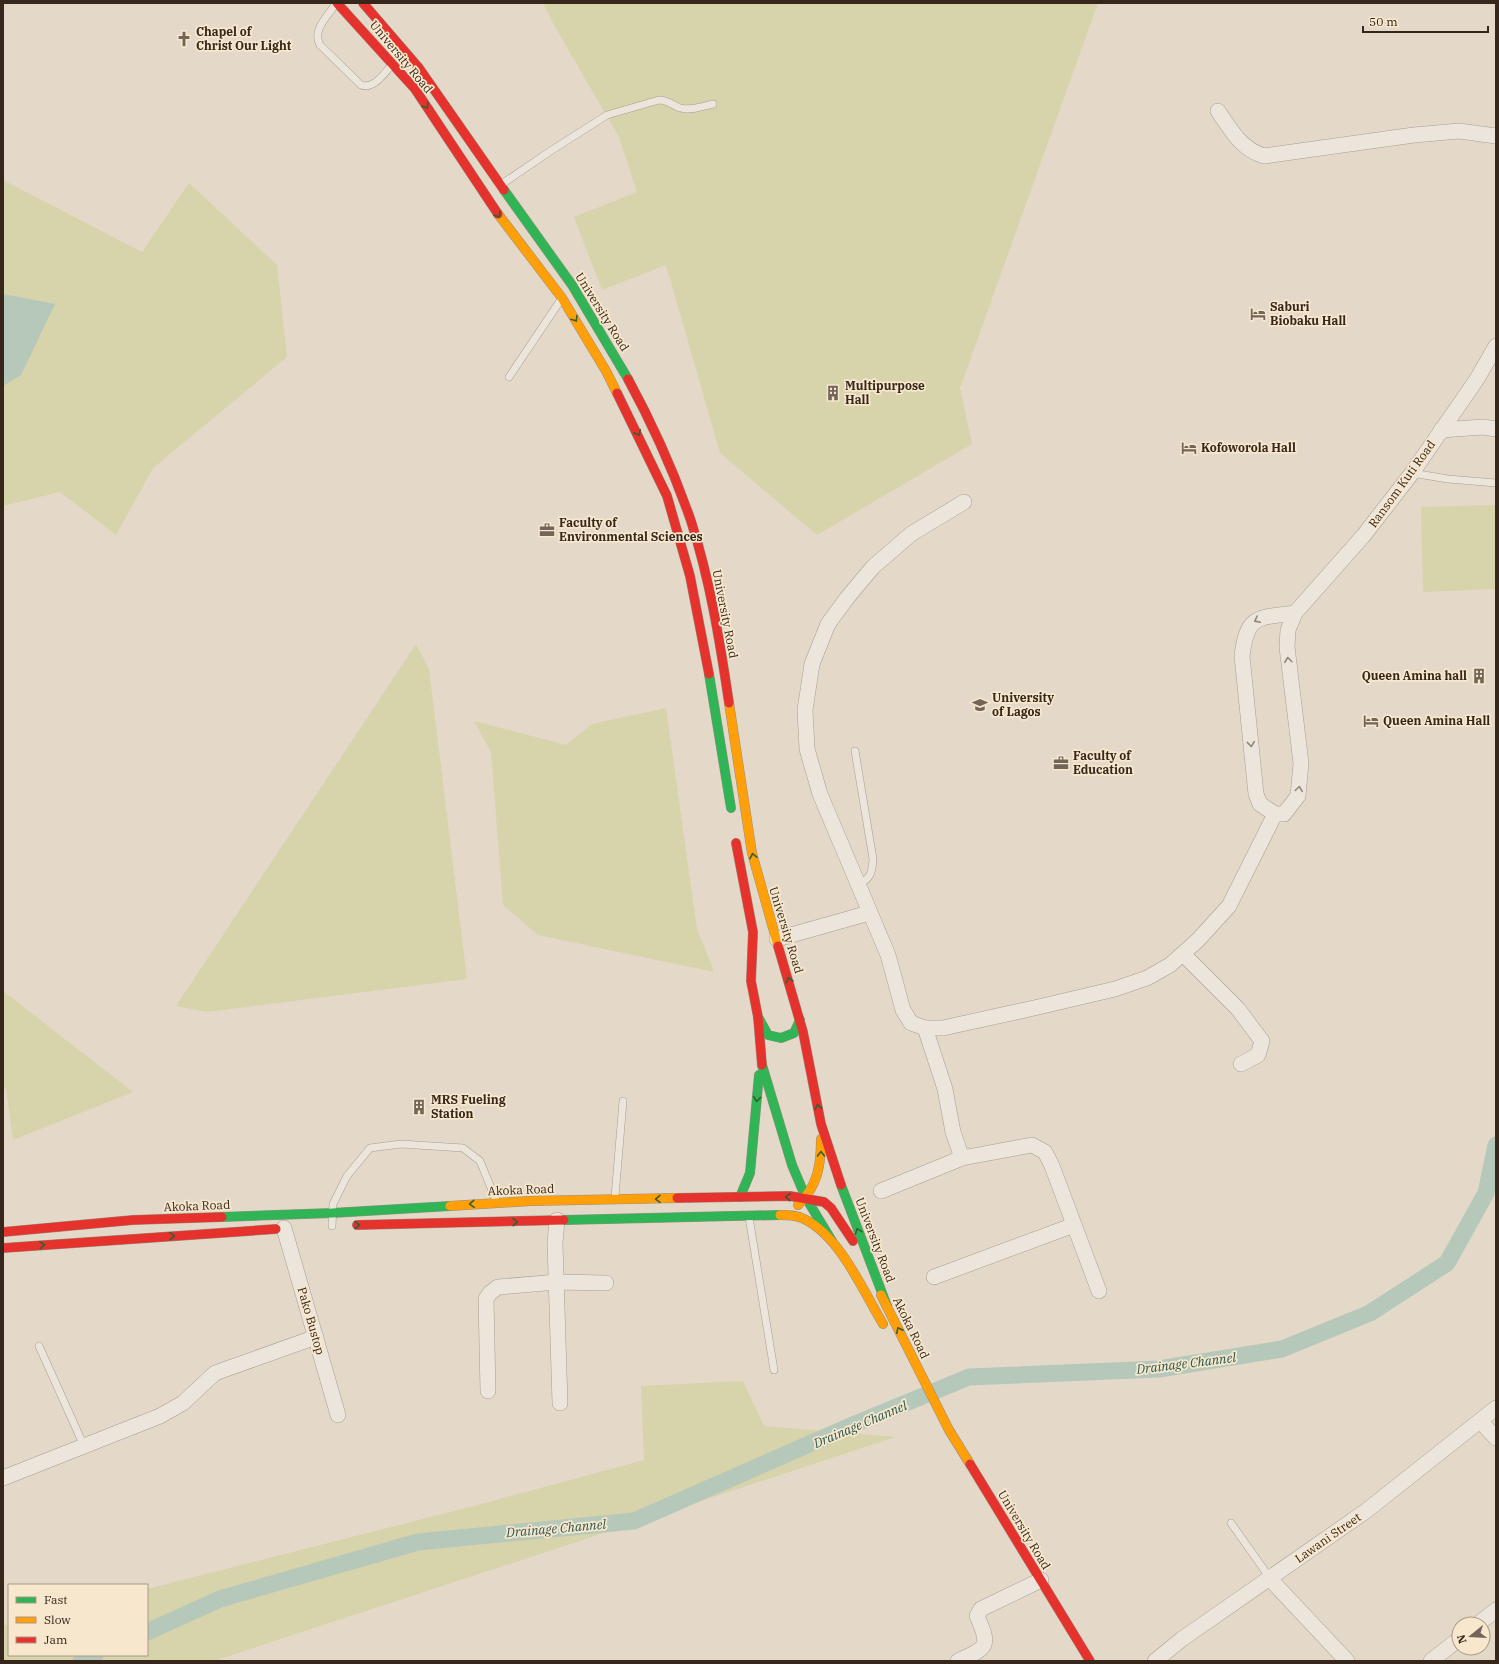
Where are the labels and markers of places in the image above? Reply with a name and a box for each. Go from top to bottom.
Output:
place label: Chapel of Christ Our Light [196,24,292,53]
church icon: Chapel of Christ Our Light [175,30,193,48]
place label: Saburi Biobaku Hall [1270,299,1346,328]
hotel icon: Saburi Biobaku Hall [1249,305,1267,323]
place label: Multipurpose Hall [845,378,925,407]
building icon: Multipurpose Hall [824,384,842,402]
hotel icon: Kofoworola Hall [1180,439,1198,457]
place label: Kofoworola Hall [1201,440,1296,455]
place label: Faculty of Environmental Sciences [559,515,703,544]
office icon: Faculty of Environmental Sciences [538,521,556,539]
building icon: Queen Amina hall [1470,667,1488,685]
place label: Queen Amina hall [1362,668,1467,683]
place label: University of Lagos [992,690,1054,719]
school or university icon: University of Lagos [971,696,989,714]
hotel icon: Queen Amina Hall [1362,712,1380,730]
place label: Queen Amina Hall [1383,713,1490,728]
place label: Faculty of Education [1073,748,1133,777]
office icon: Faculty of Education [1052,754,1070,772]
place label: MRS Fueling Station [431,1092,506,1121]
building icon: MRS Fueling Station [410,1098,428,1116]

